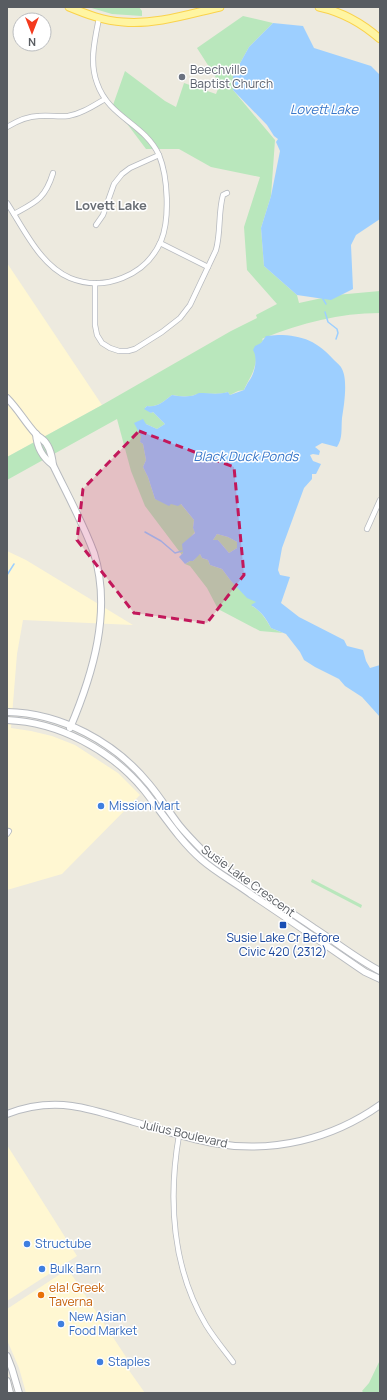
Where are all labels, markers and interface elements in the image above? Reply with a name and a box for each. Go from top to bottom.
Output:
north arrow [12,12,52,52]
text: N [28,35,36,50]
place label: Beechville Baptist Church [190,61,273,92]
marker: Beechville Baptist Church [177,72,187,82]
water label: Lovett Lake [290,100,359,118]
district label: Lovett Lake [75,196,147,214]
water label: Black Duck Ponds [194,447,300,465]
place label: Mission Mart [109,797,180,814]
marker: Mission Mart [96,801,106,811]
street label: Susie Lake Crescent [198,841,299,921]
marker: Susie Lake Cr Before Civic 420 (2312) [278,920,288,930]
place label: Susie Lake Cr Before Civic 420 (2312) [226,929,340,960]
street label: Julius Boulevard [139,1115,229,1152]
place label: Structube [35,1235,91,1252]
marker: Structube [22,1239,32,1249]
place label: Bulk Barn [50,1260,101,1277]
marker: Bulk Barn [37,1264,47,1274]
place label: ela! Greek Taverna [49,1279,105,1310]
marker: ela! Greek Taverna [36,1290,46,1300]
place label: New Asian Food Market [69,1308,137,1339]
marker: New Asian Food Market [56,1319,66,1329]
place label: Staples [108,1353,150,1370]
marker: Staples [95,1357,105,1367]

